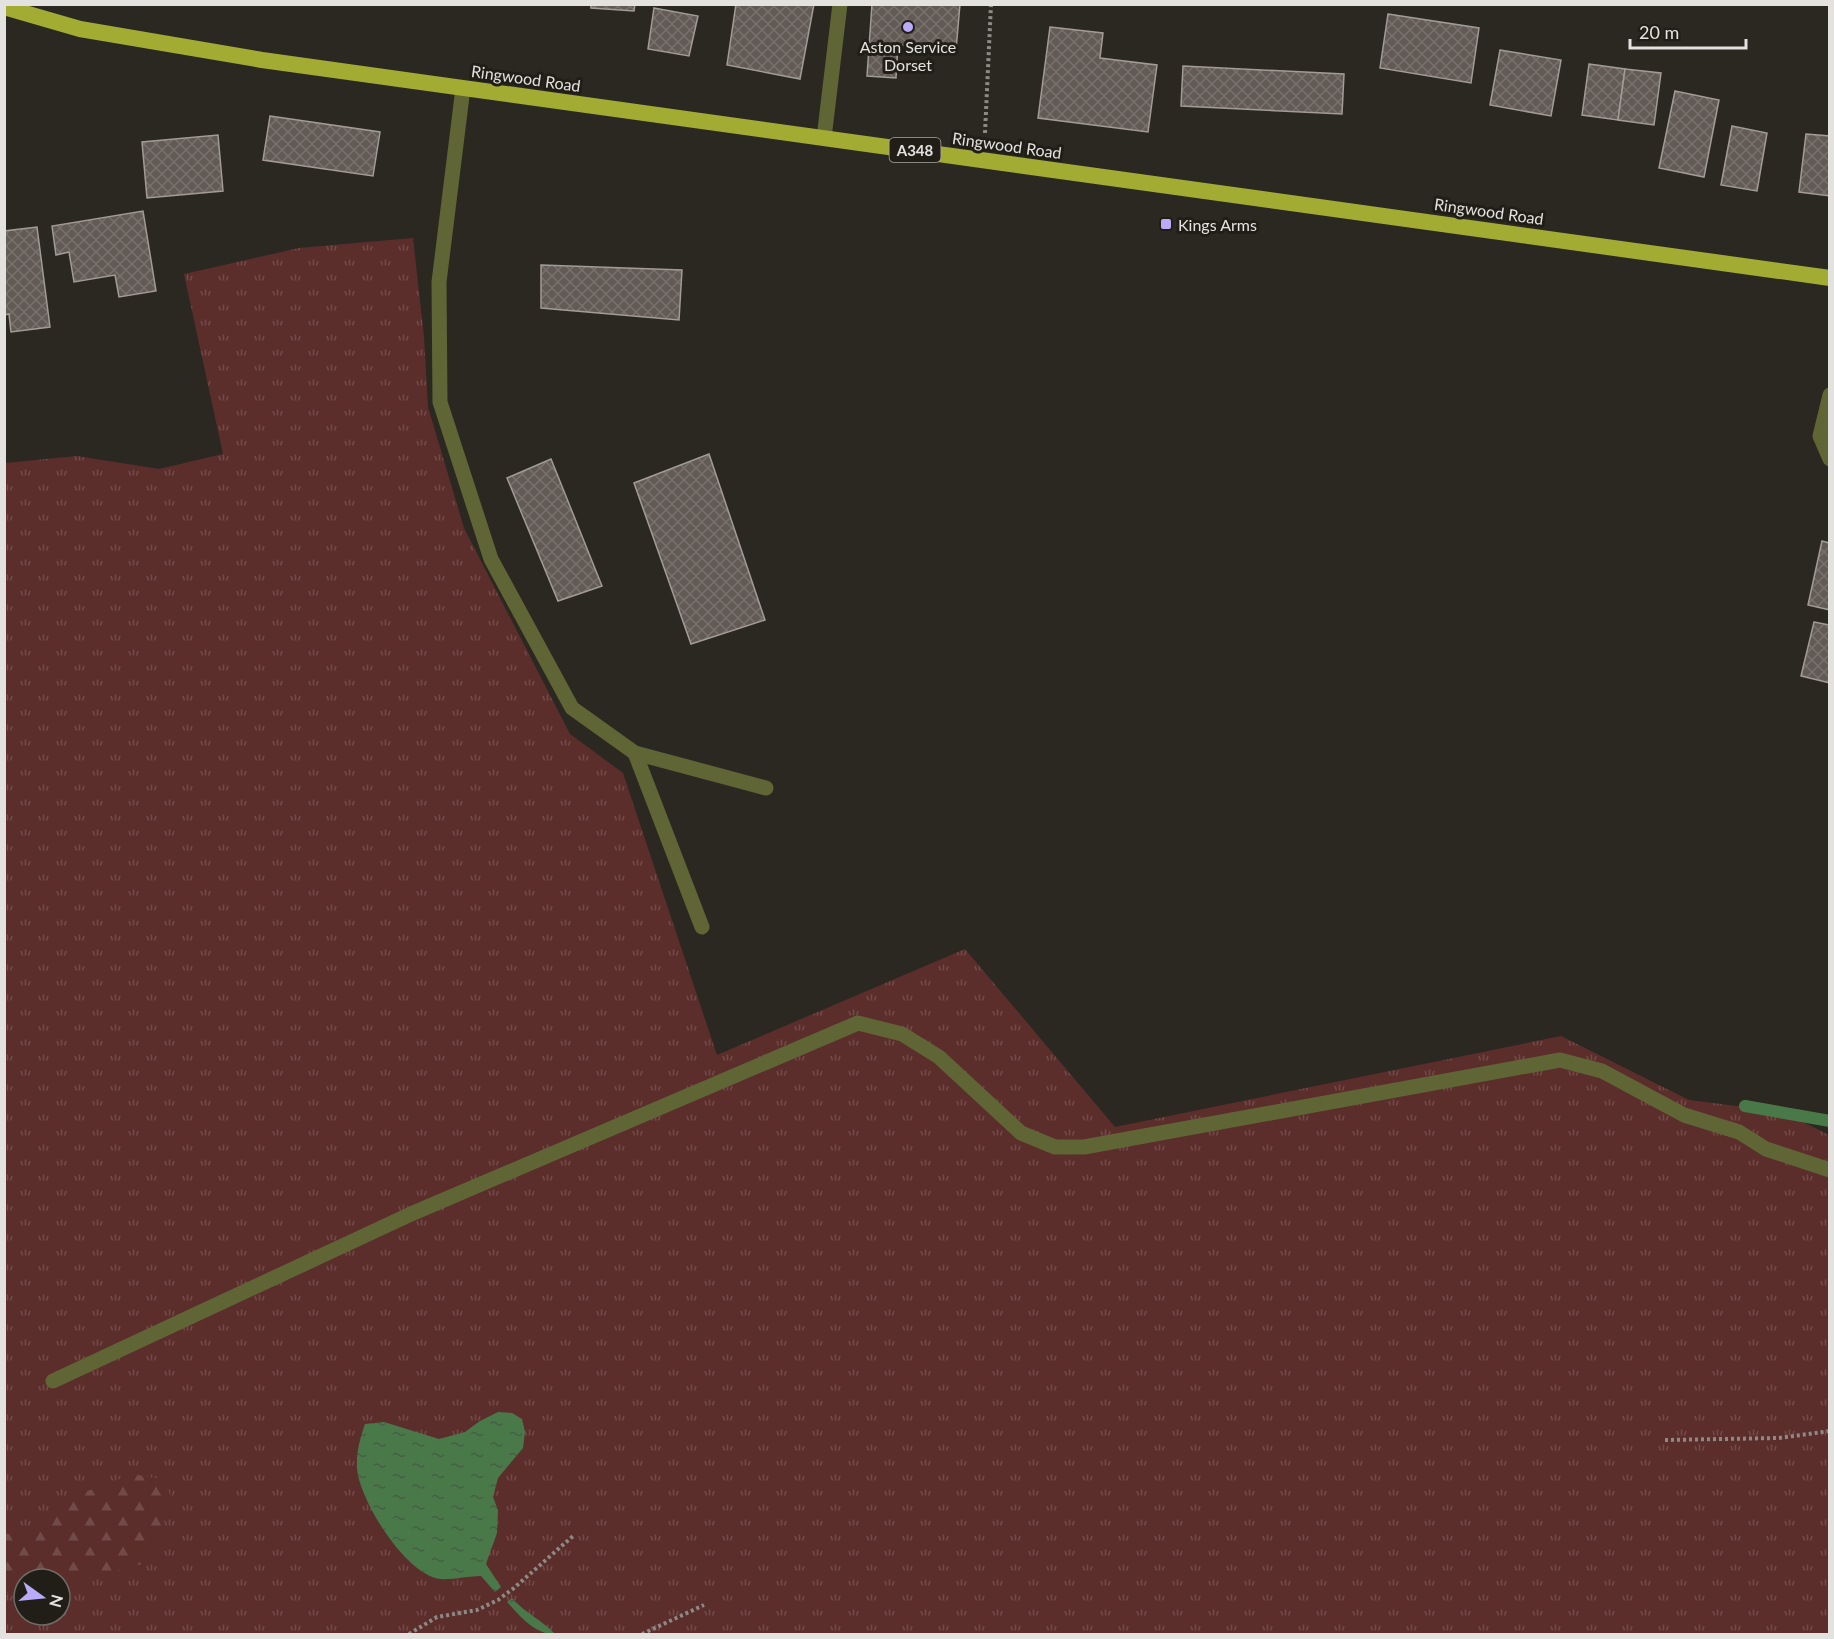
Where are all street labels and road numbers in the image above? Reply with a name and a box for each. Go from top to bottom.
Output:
street label: Ringwood Road [470,61,582,95]
street label: Ringwood Road [951,128,1063,162]
road number: A348 [890,138,940,162]
street label: Ringwood Road [1433,194,1545,228]

